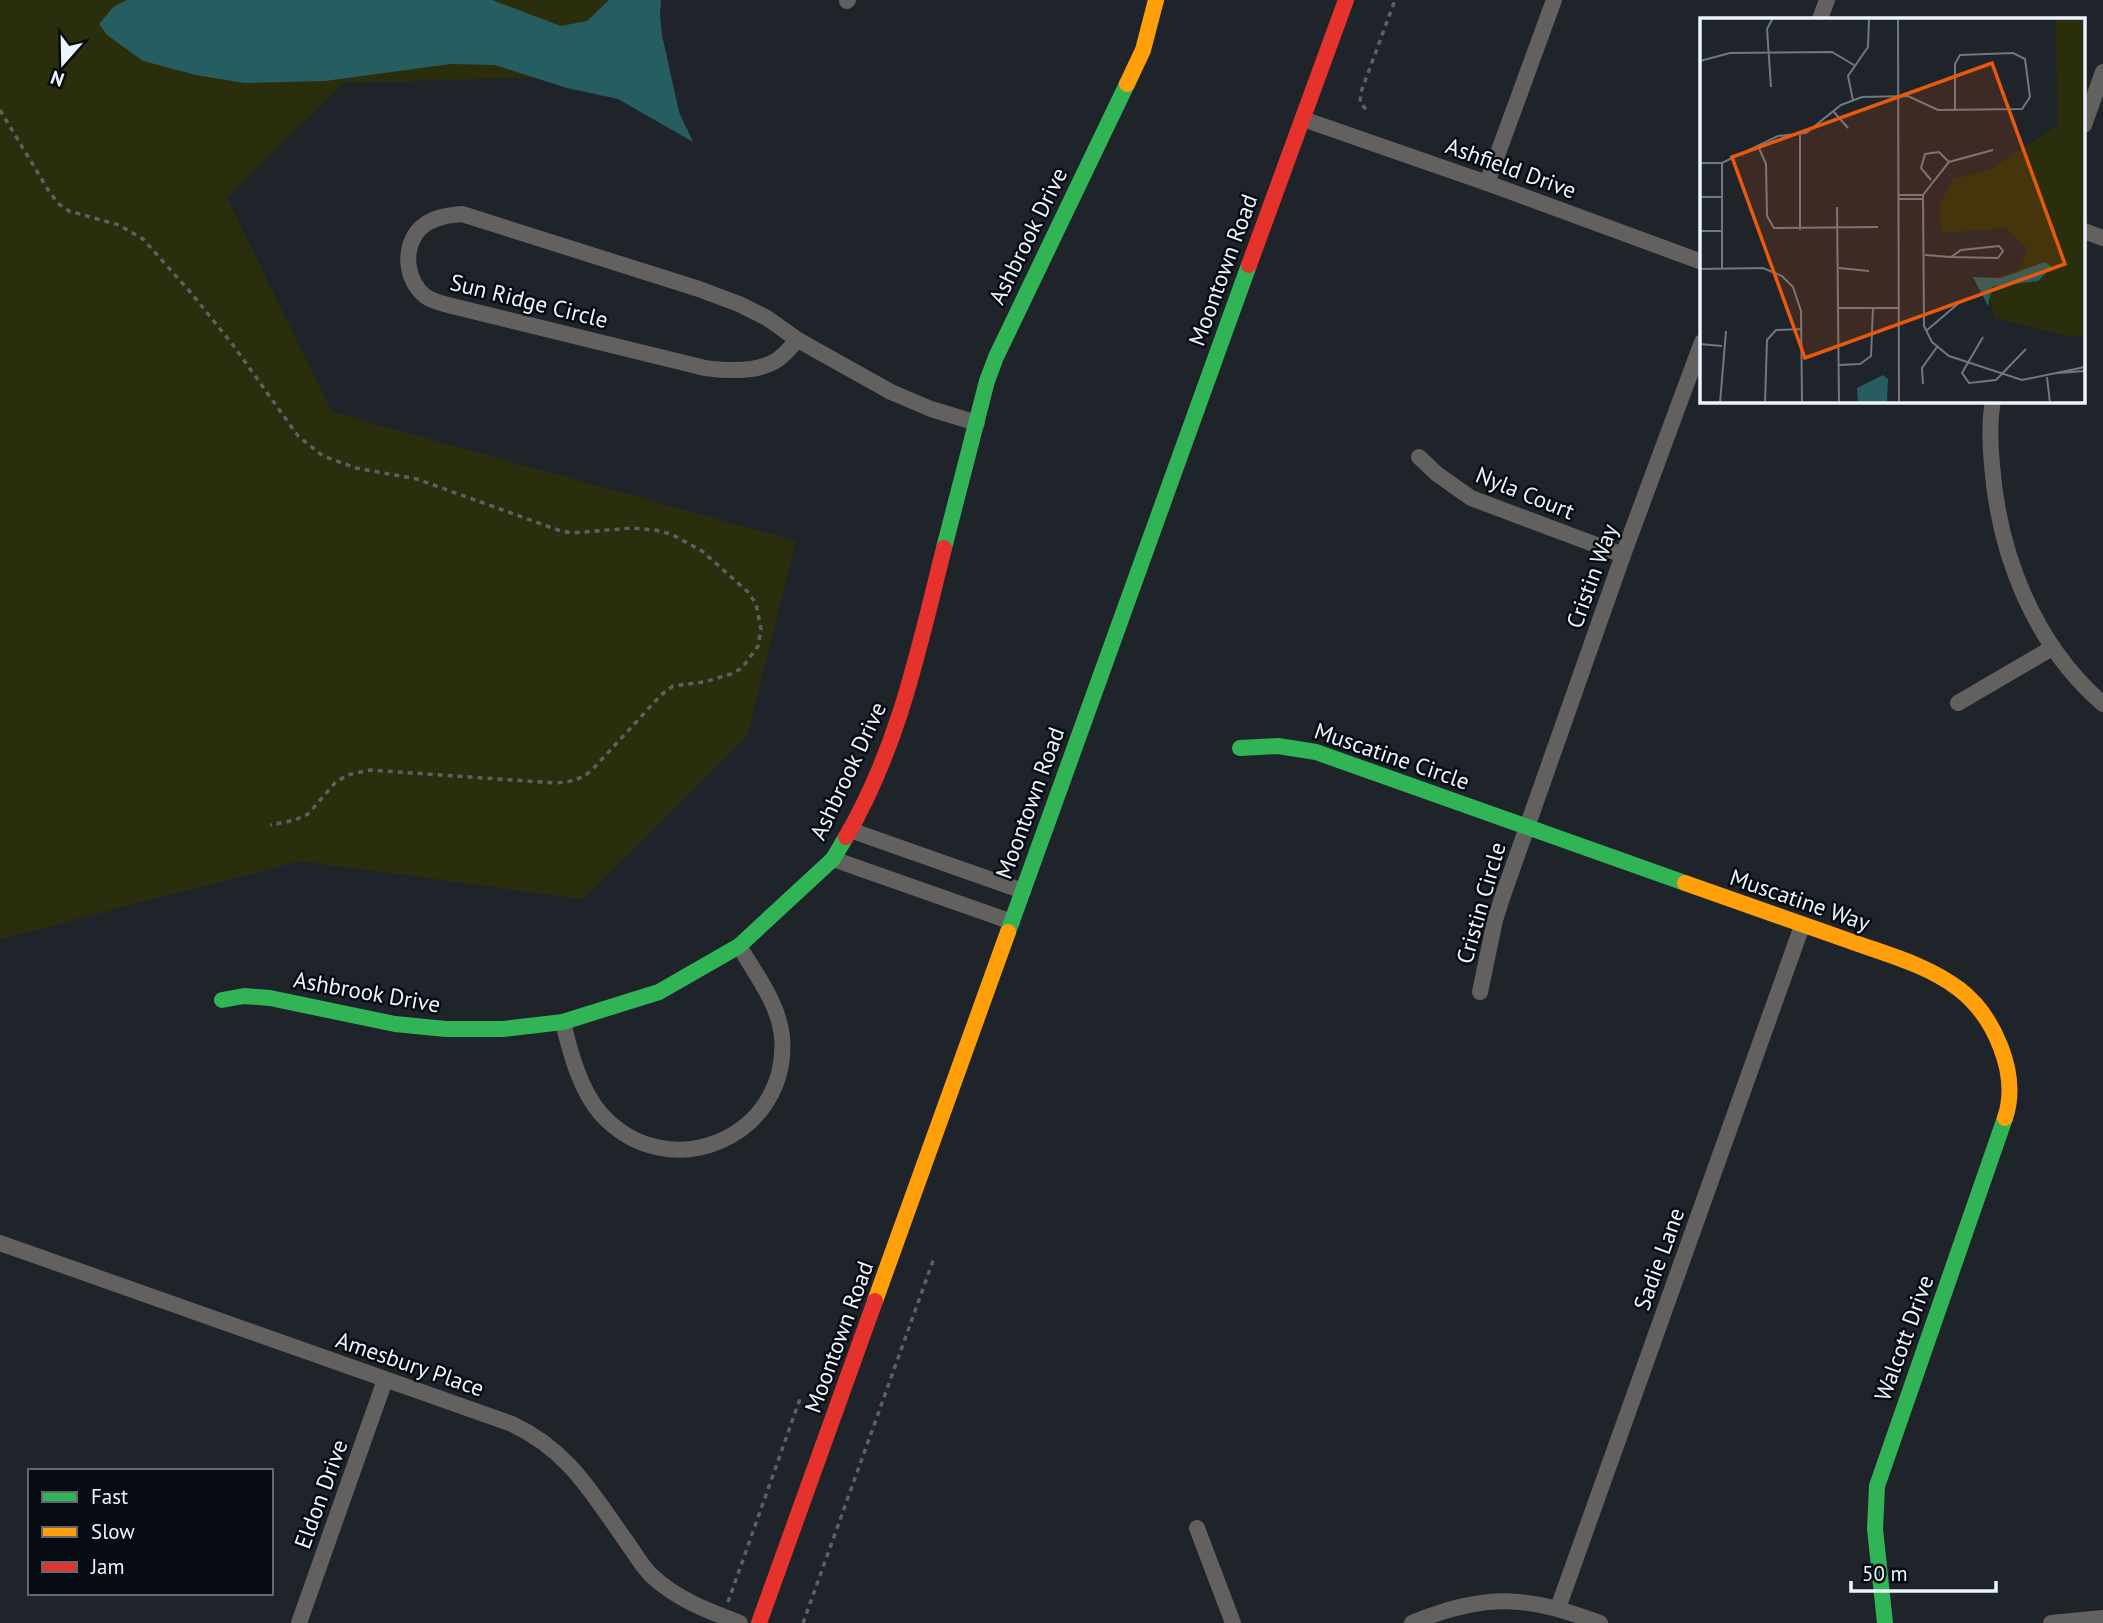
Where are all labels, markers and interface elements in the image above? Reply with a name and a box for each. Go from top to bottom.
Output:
inset map [1700,18,2086,402]
north arrow [28,28,98,98]
text: N [47,66,67,92]
street label: Ashfield Drive [1442,131,1580,205]
street label: Ashbrook Drive [982,163,1073,309]
street label: Moontown Road [1182,190,1263,350]
street label: Sun Ridge Circle [447,267,611,334]
street label: Nyla Court [1472,460,1579,526]
street label: Cristin Way [1559,519,1624,632]
street label: Ashbrook Drive [803,697,892,844]
street label: Muscatine Circle [1311,715,1474,796]
street label: Moontown Road [989,723,1070,883]
street label: Cristin Circle [1449,839,1512,967]
street label: Muscatine Way [1726,862,1874,937]
street label: Ashbrook Drive [291,964,443,1019]
street label: Sadie Lane [1627,1204,1690,1314]
street label: Moontown Road [798,1257,879,1417]
street label: Walcott Drive [1867,1271,1940,1405]
street label: Amesbury Place [332,1325,488,1402]
street label: Eldon Drive [287,1435,354,1552]
legend [28,1469,273,1595]
text: Fast [91,1483,128,1510]
text: Slow [91,1518,135,1545]
scale bar [1851,1550,1996,1594]
text: Jam [90,1553,125,1580]
text: 50 m [1862,1560,1908,1587]

